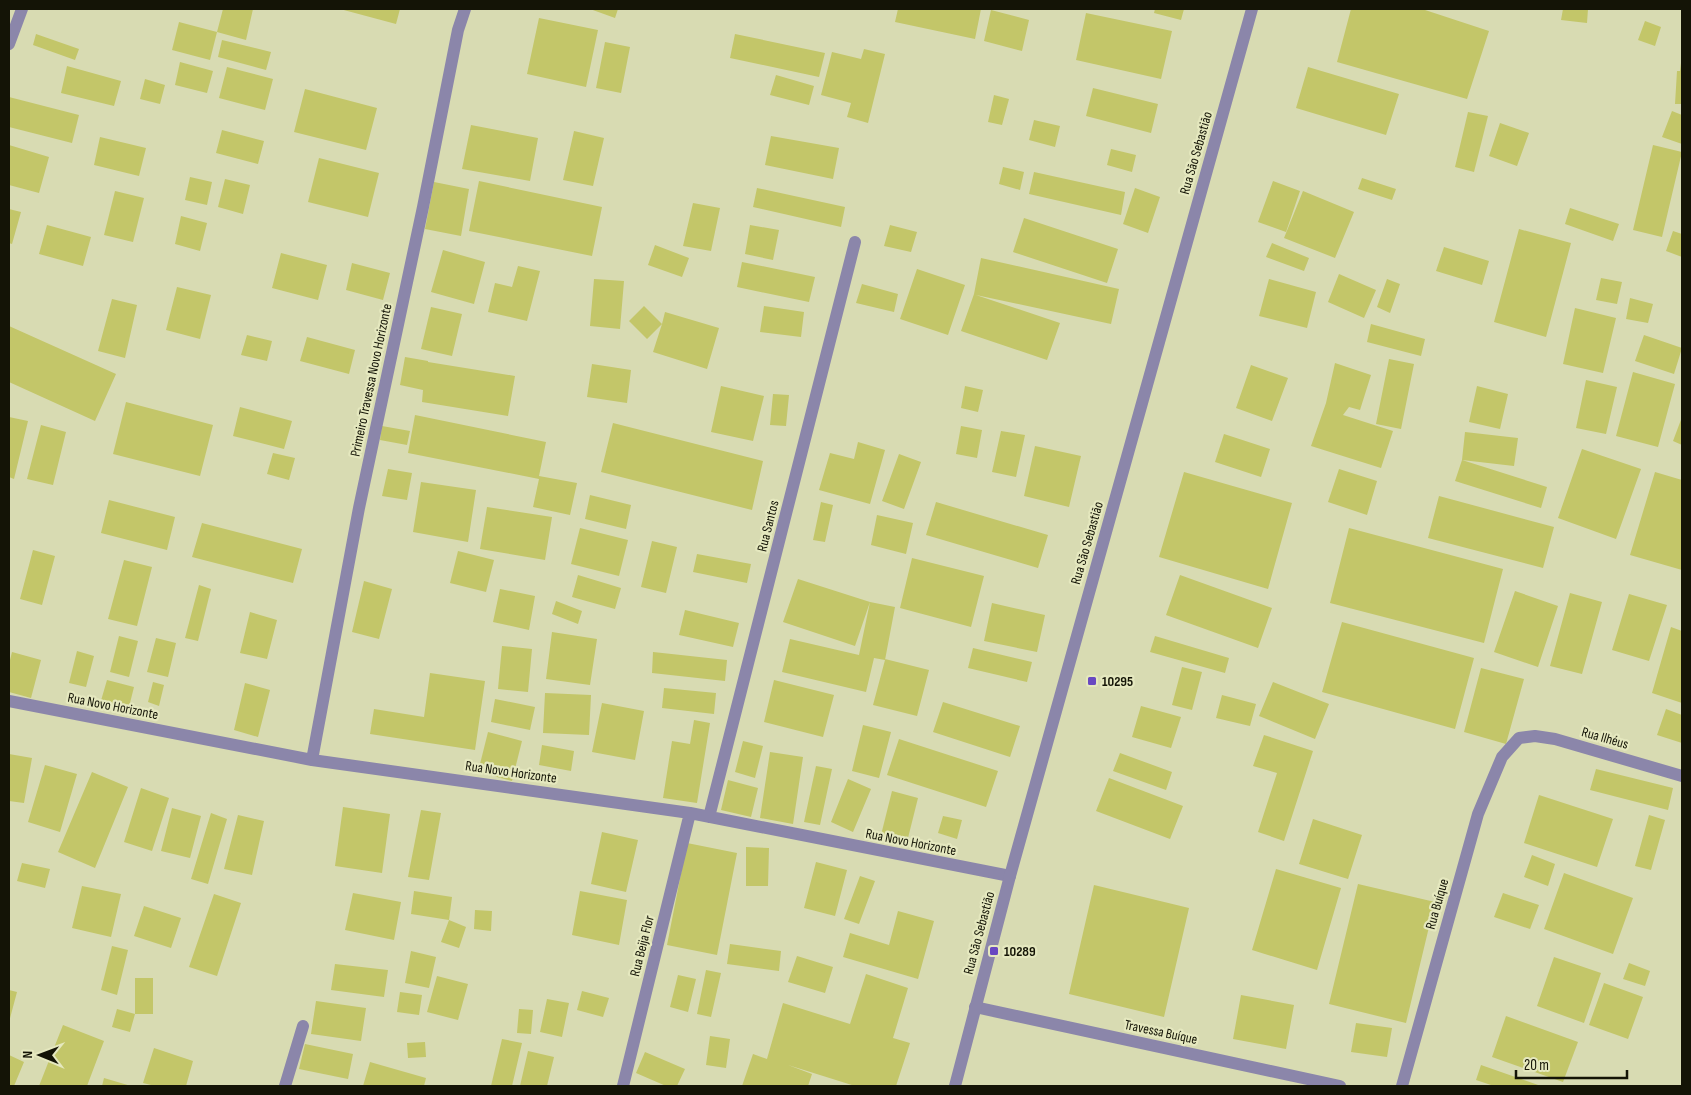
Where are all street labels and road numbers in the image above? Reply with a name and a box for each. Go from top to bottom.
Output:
street label: Rua São Sebastião [1176,109,1216,196]
street label: Primeiro Travessa Novo Horizonte [346,302,396,458]
street label: Rua Santos [753,499,783,553]
street label: Rua São Sebastião [1067,499,1107,586]
street label: Rua Novo Horizonte [66,689,160,723]
street label: Rua Ilhéus [1580,723,1630,753]
street label: Rua Novo Horizonte [464,757,558,787]
street label: Rua Novo Horizonte [864,825,958,859]
street label: Rua Buíque [1422,877,1452,931]
street label: Rua São Sebastião [960,889,998,976]
street label: Rua Beija Flor [626,914,658,978]
street label: Travessa Buíque [1123,1016,1199,1048]

